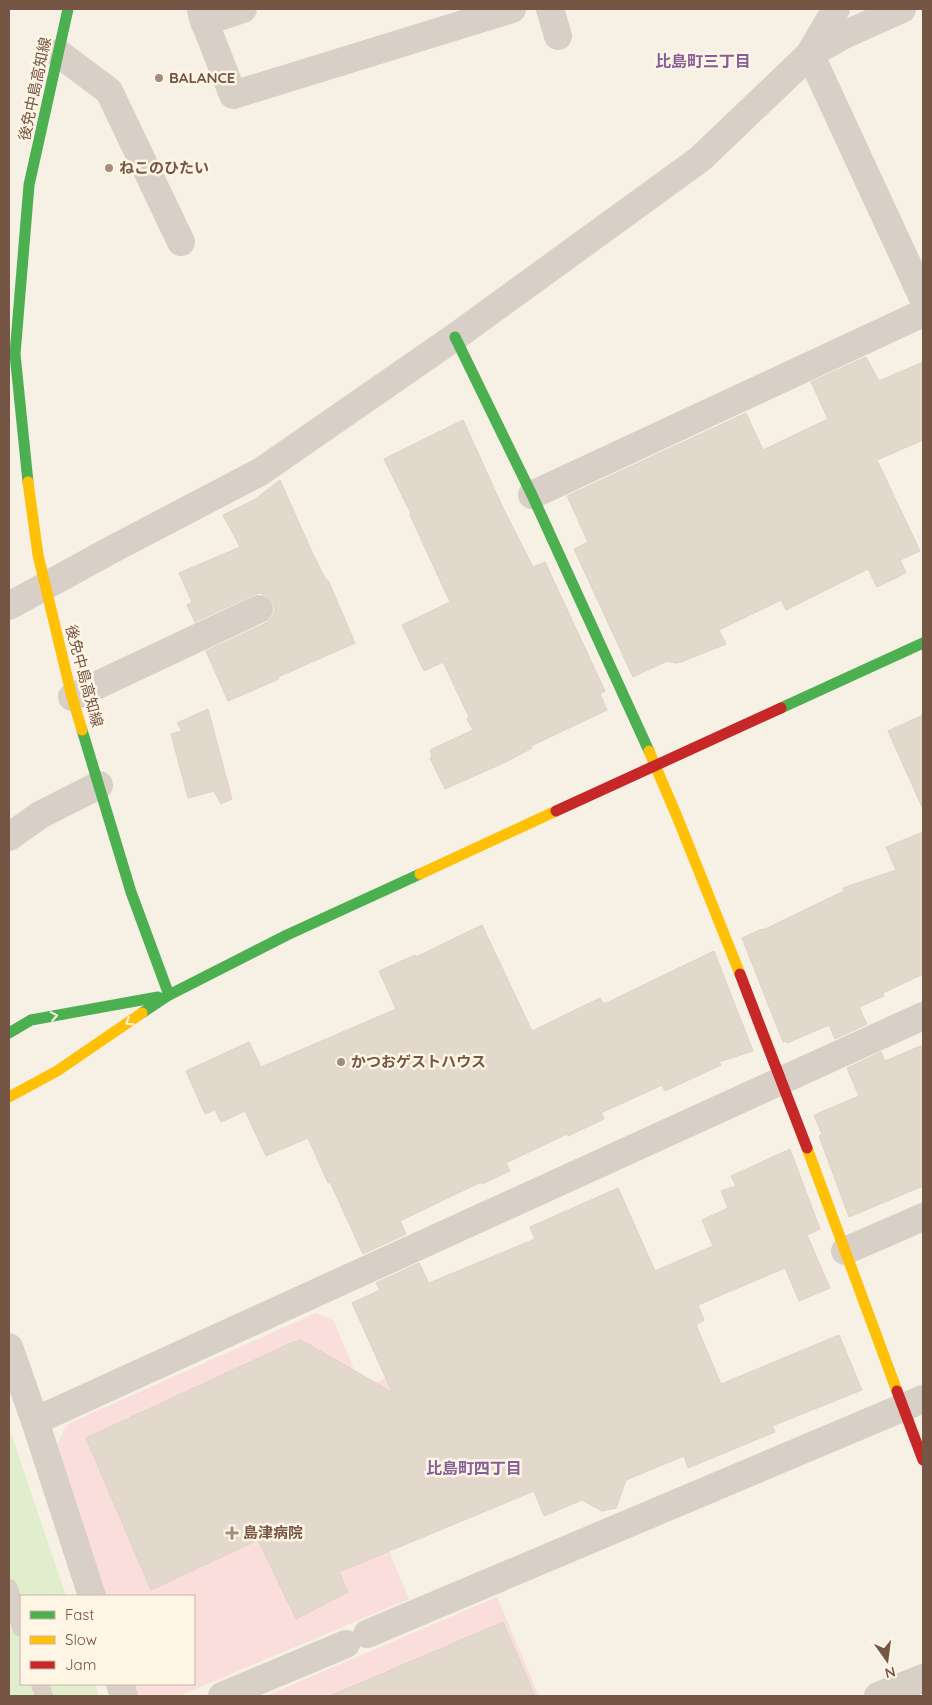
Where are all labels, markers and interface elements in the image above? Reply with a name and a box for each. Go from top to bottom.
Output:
street label: 後免中島高知線 [14,36,55,142]
district label: 比島町三丁目 [655,51,751,71]
place label: BALANCE [169,68,235,87]
marker: BALANCE [153,72,165,84]
place label: ねこのひたい [119,158,209,177]
marker: ねこのひたい [103,162,115,174]
street label: 後免中島高知線 [62,623,107,729]
one-way arrow [49,1011,58,1022]
one-way arrow [125,1016,135,1025]
place label: かつおゲストハウス [351,1052,486,1071]
marker: かつおゲストハウス [335,1056,347,1068]
district label: 比島町四丁目 [426,1458,522,1478]
place label: 島津病院 [243,1523,303,1542]
marker: 島津病院 [225,1526,239,1540]
legend [20,1595,195,1685]
text: Fast [65,1605,94,1624]
text: Slow [65,1630,97,1649]
north arrow [862,1635,912,1685]
text: Jam [65,1655,96,1674]
text: N [883,1663,897,1683]

